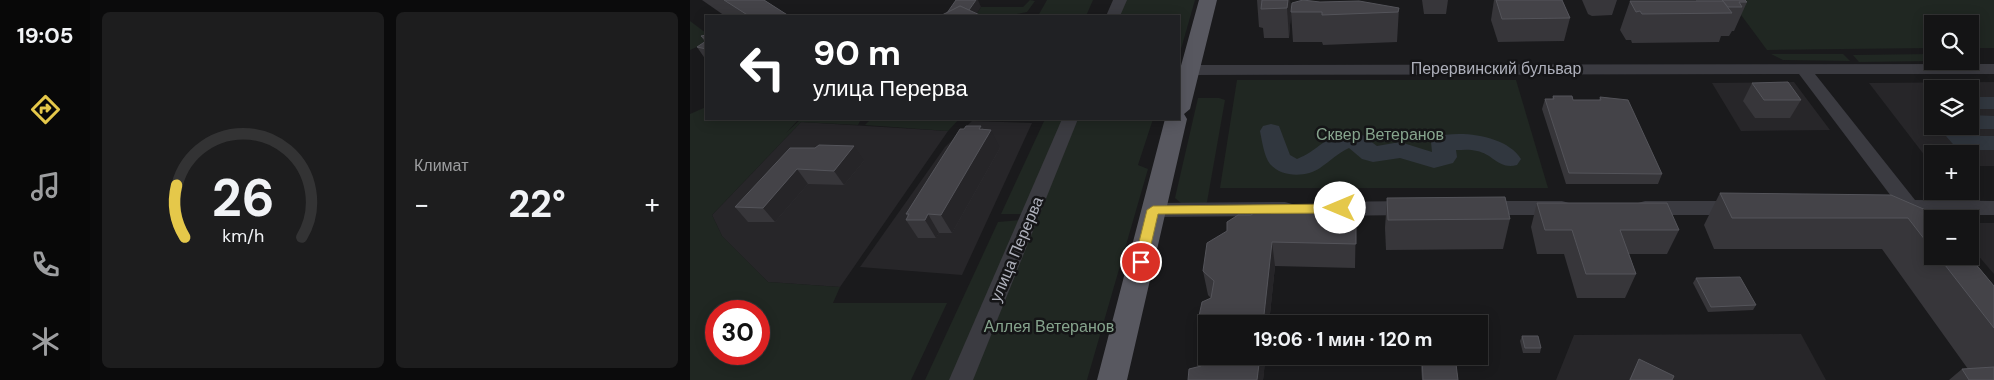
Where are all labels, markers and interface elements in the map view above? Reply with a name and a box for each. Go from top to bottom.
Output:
map controls [1924,15,1979,265]
button: search [1924,15,1979,70]
text: 19:05 [17,21,73,50]
text: 90 m [813,30,901,76]
icon: left [730,35,795,100]
street label: Перервинский бульвар [1411,58,1581,79]
text: улица Перерва [813,74,968,103]
button: layers [1924,80,1979,135]
icon: directions [28,92,63,127]
park label: Сквер Ветеранов [1316,124,1444,145]
button: + [1924,145,1979,200]
text: Климат [414,155,468,176]
text: 26 [212,164,274,232]
icon: music [28,169,63,204]
text: 22° [508,179,566,229]
position arrow [1313,181,1365,233]
text: − [414,186,429,223]
text: + [645,186,660,223]
street label: улица Перерва [985,193,1048,305]
button: − [1924,210,1979,265]
text: km/h [222,224,264,248]
pin [1120,241,1162,283]
icon: phone [28,247,63,282]
icon: arrive [1127,248,1155,276]
speed limit sign: 30 [705,300,770,365]
park label: Аллея Ветеранов [984,316,1114,337]
icon: climate [28,324,63,359]
text: 19:06 · 1 мин · 120 m [1254,327,1432,352]

